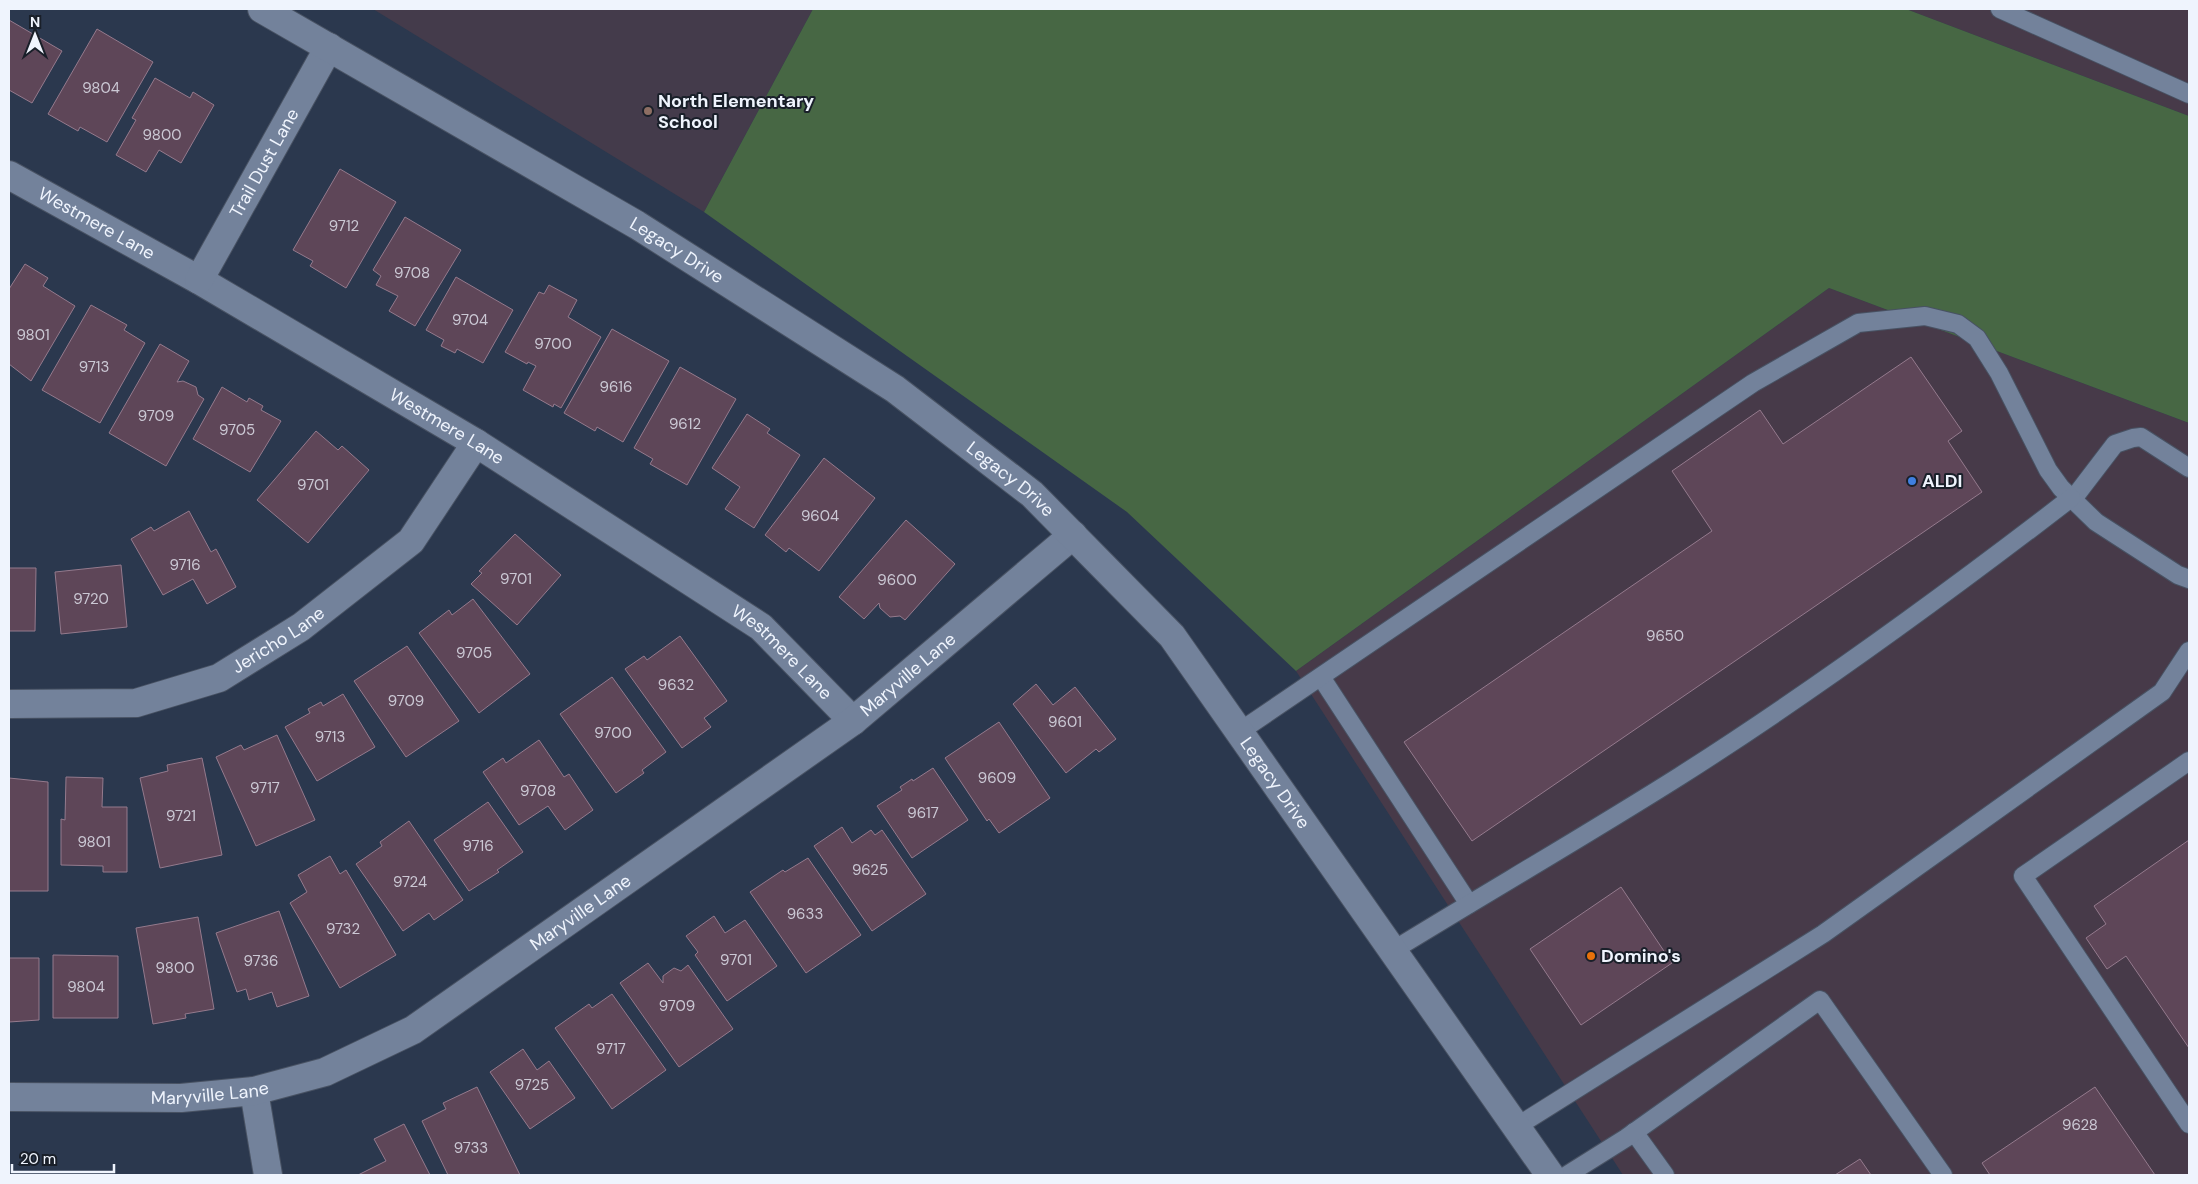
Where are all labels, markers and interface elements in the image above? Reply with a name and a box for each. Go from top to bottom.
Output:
north arrow [10,10,60,60]
text: N [30,13,40,31]
house number: 9804 [82,78,120,98]
place label: North Elementary School [658,89,814,134]
street label: Trail Dust Lane [224,104,304,222]
marker: North Elementary School [642,105,654,117]
house number: 9800 [143,125,181,145]
street label: Westmere Lane [34,181,159,265]
street label: Legacy Drive [626,212,728,289]
house number: 9712 [329,216,359,236]
house number: 9708 [394,263,430,283]
house number: 9704 [452,310,488,330]
house number: 9801 [16,325,50,345]
house number: 9700 [534,334,572,354]
house number: 9713 [79,357,109,377]
house number: 9616 [600,377,632,397]
street label: Westmere Lane [385,383,509,470]
house number: 9709 [138,406,174,426]
house number: 9612 [669,414,701,434]
house number: 9705 [219,420,255,440]
street label: Legacy Drive [962,436,1060,522]
place label: ALDI [1922,469,1962,493]
house number: 9701 [297,475,329,495]
marker: ALDI [1906,475,1918,487]
house number: 9604 [801,506,839,526]
house number: 9716 [169,555,201,575]
house number: 9701 [500,569,532,589]
house number: 9600 [877,570,917,590]
house number: 9720 [73,589,109,609]
street label: Westmere Lane [727,599,838,705]
street label: Jericho Lane [227,601,330,679]
house number: 9650 [1646,626,1684,646]
street label: Maryville Lane [855,627,961,722]
house number: 9705 [456,643,492,663]
house number: 9632 [658,675,694,695]
house number: 9709 [388,691,424,711]
house number: 9601 [1048,712,1082,732]
house number: 9700 [594,723,632,743]
house number: 9713 [315,727,345,747]
street label: Legacy Drive [1235,732,1316,834]
house number: 9609 [978,768,1016,788]
house number: 9717 [250,778,280,798]
house number: 9708 [520,781,556,801]
house number: 9617 [907,803,939,823]
house number: 9721 [166,806,196,826]
house number: 9801 [77,832,111,852]
house number: 9716 [462,836,494,856]
house number: 9625 [852,860,888,880]
street label: Maryville Lane [525,869,636,956]
house number: 9724 [393,872,427,892]
house number: 9633 [787,904,823,924]
house number: 9732 [326,919,360,939]
place label: Domino's [1601,944,1681,968]
house number: 9701 [720,950,752,970]
marker: Domino's [1585,950,1597,962]
house number: 9736 [244,951,278,971]
house number: 9800 [156,958,194,978]
house number: 9804 [67,977,105,997]
house number: 9709 [659,996,695,1016]
house number: 9717 [596,1039,626,1059]
house number: 9725 [515,1075,549,1095]
street label: Maryville Lane [151,1076,271,1110]
house number: 9628 [2062,1115,2098,1135]
house number: 9733 [454,1138,488,1158]
scale bar [12,1142,115,1174]
text: 20 m [20,1149,56,1169]

